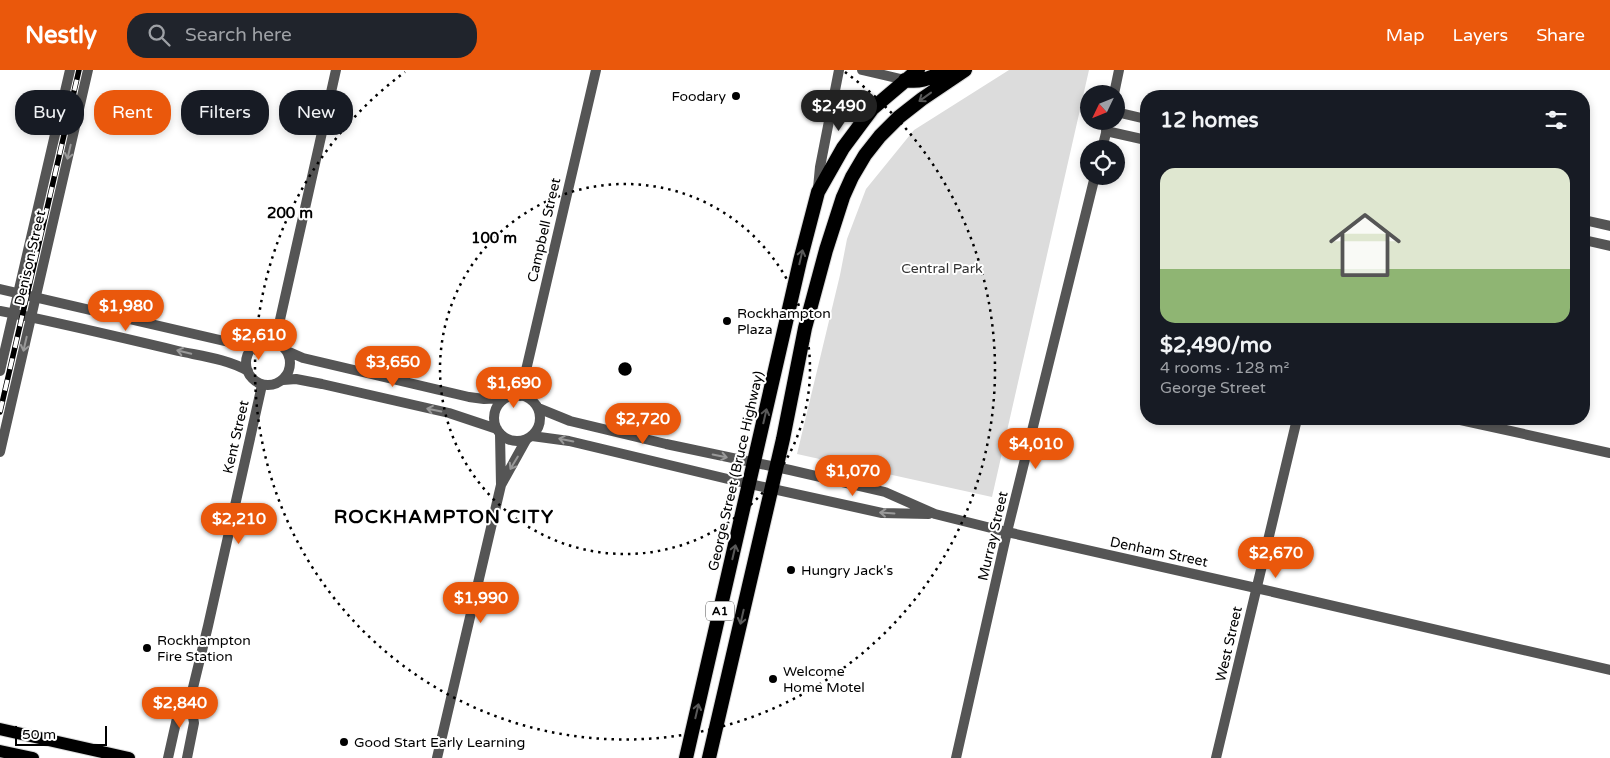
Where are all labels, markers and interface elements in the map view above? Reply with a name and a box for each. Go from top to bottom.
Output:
search box [127,13,477,58]
text: Nestly [25,21,97,50]
icon: search [145,21,173,49]
text: Search here [185,24,292,46]
text: Map [1386,24,1425,46]
text: Layers [1453,24,1508,46]
text: Share [1536,24,1585,46]
north arrow [1080,85,1125,130]
map controls [1080,85,1125,185]
place label: Foodary [671,88,726,105]
chip: Buy [15,90,84,135]
chip: Rent [94,90,171,135]
chip: Filters [181,90,269,135]
chip: New [279,90,353,135]
marker: Foodary [730,90,742,102]
pin: $2,490 [798,90,880,132]
one-way arrow [918,92,932,102]
text: $2,490 [812,96,866,116]
icon: filters [1542,106,1570,134]
text: 12 homes [1160,108,1259,133]
button: locate [1080,140,1125,185]
one-way arrow [64,143,73,159]
street label: Campbell Street [524,175,564,284]
icon: home [1320,200,1410,290]
text: 200 m [267,204,313,222]
street label: Denison Street [11,208,49,307]
text: 100 m [471,229,517,247]
one-way arrow [797,250,806,266]
park label: Central Park [901,260,983,277]
pin: $1,980 [85,290,167,332]
text: $1,980 [99,296,153,316]
place label: Rockhampton Plaza [737,305,831,338]
marker: Rockhampton Plaza [721,315,733,327]
pin: $2,610 [218,318,300,361]
text: $2,610 [232,325,286,345]
text: $2,490/mo [1160,333,1272,358]
one-way arrow [20,336,29,352]
pin: $3,650 [352,346,434,388]
one-way arrow [177,347,193,356]
text: $3,650 [366,352,420,372]
text: 4 rooms · 128 m² [1160,358,1289,378]
centre of rings [616,360,634,378]
pin: $1,690 [473,366,555,409]
street label: George Street (Bruce Highway) [705,369,767,573]
text: $1,690 [487,373,541,393]
text: George Street [1160,378,1266,398]
street label: Kent Street [219,398,253,475]
pin: $2,720 [602,402,684,445]
one-way arrow [427,405,443,414]
one-way arrow [761,408,770,424]
text: $2,720 [616,409,670,429]
pin: $4,010 [995,428,1077,470]
text: $4,010 [1009,434,1063,454]
one-way arrow [558,435,574,445]
one-way arrow [711,452,727,461]
pin: $1,070 [812,454,894,497]
one-way arrow [508,455,518,469]
text: $1,070 [826,461,880,481]
street label: Murray Street [974,489,1012,582]
pin: $2,210 [198,502,280,545]
district label: ROCKHAMPTON CITY [334,506,554,528]
one-way arrow [879,508,895,517]
text: $2,210 [212,509,266,529]
street label: Denham Street [1109,533,1210,571]
pin: $2,670 [1235,536,1317,579]
text: $2,670 [1249,543,1303,563]
one-way arrow [730,545,739,561]
place label: Hungry Jack's [801,562,893,579]
marker: Hungry Jack's [785,564,797,576]
pin: $1,990 [440,582,522,624]
text: $1,990 [454,588,508,608]
road number: A1 [706,602,734,620]
street label: West Street [1212,604,1246,683]
one-way arrow [737,609,746,625]
place label: Rockhampton Fire Station [157,632,251,665]
marker: Rockhampton Fire Station [141,642,153,654]
place label: Welcome Home Motel [783,663,865,696]
marker: Welcome Home Motel [767,673,779,685]
pin: $2,840 [139,686,221,729]
text: $2,840 [153,693,207,713]
one-way arrow [693,703,702,719]
scale bar [15,723,108,746]
text: 50 m [22,726,56,743]
place label: Good Start Early Learning [354,734,525,751]
marker: Good Start Early Learning [338,736,350,748]

